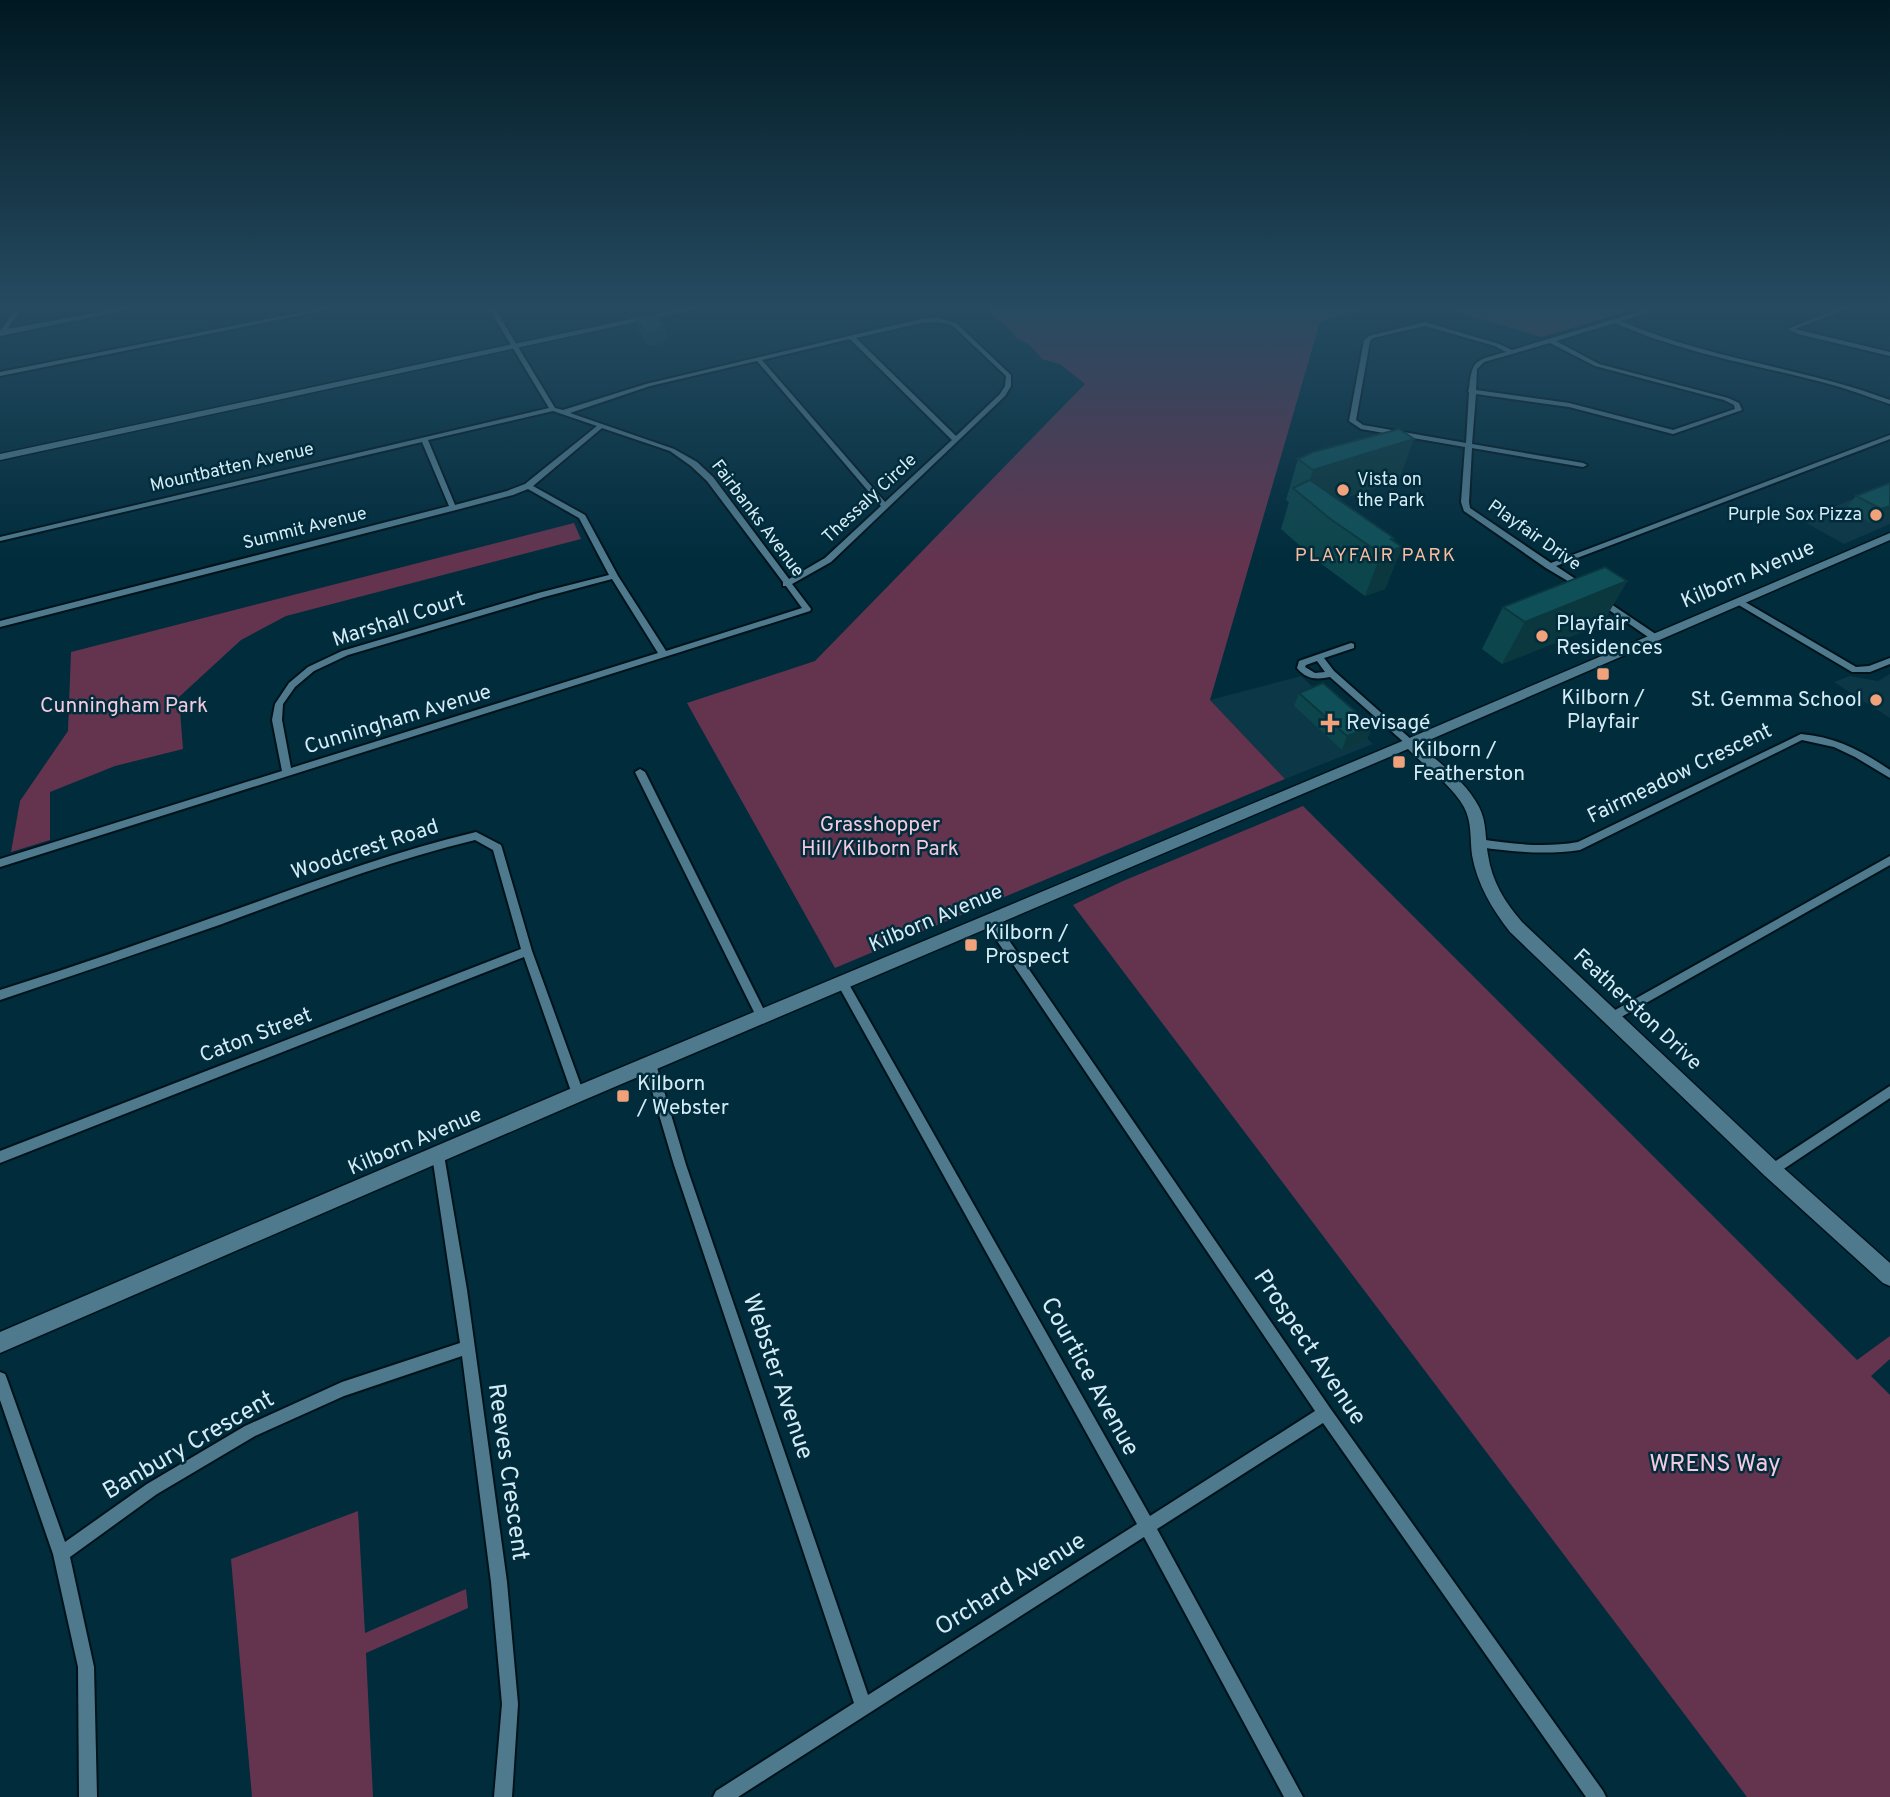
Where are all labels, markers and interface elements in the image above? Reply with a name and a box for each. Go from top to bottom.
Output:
street label: Mountbatten Avenue [148,438,316,498]
street label: Thessaly Circle [818,449,922,549]
street label: Fairbanks Avenue [705,456,809,582]
place label: Vista on the Park [1357,469,1425,513]
marker: Vista on the Park [1335,482,1351,498]
street label: Playfair Drive [1483,495,1585,577]
street label: Summit Avenue [241,502,369,556]
place label: Purple Sox Pizza [1728,504,1862,527]
marker: Purple Sox Pizza [1868,507,1884,523]
street label: Kilborn Avenue [1677,535,1819,615]
district label: PLAYFAIR PARK [1295,544,1457,568]
street label: Marshall Court [329,586,469,654]
place label: Playfair Residences [1556,611,1663,662]
marker: Playfair Residences [1534,628,1550,644]
marker: Kilborn / Playfair [1595,666,1611,682]
street label: Cunningham Avenue [301,679,495,761]
place label: Kilborn / Playfair [1561,685,1645,736]
place label: St. Gemma School [1690,687,1862,714]
marker: St. Gemma School [1868,692,1884,708]
park label: Cunningham Park [40,693,208,720]
place label: Revisagé [1346,710,1430,737]
marker: Revisagé [1320,713,1340,733]
street label: Fairmeadow Crescent [1583,718,1777,830]
place label: Kilborn / Featherston [1413,737,1525,788]
marker: Kilborn / Featherston [1391,754,1407,770]
park label: Grasshopper Hill/Kilborn Park [801,812,959,863]
street label: Woodcrest Road [288,813,442,887]
street label: Kilborn Avenue [865,879,1007,959]
place label: Kilborn / Prospect [985,920,1069,971]
marker: Kilborn / Prospect [963,937,979,953]
street label: Featherston Drive [1567,943,1707,1077]
street label: Caton Street [196,1002,316,1070]
place label: Kilborn / Webster [636,1071,729,1122]
marker: Kilborn / Webster [615,1088,631,1104]
street label: Kilborn Avenue [344,1102,486,1182]
street label: Prospect Avenue [1246,1264,1372,1432]
street label: Webster Avenue [735,1290,819,1464]
street label: Courtice Avenue [1033,1292,1145,1462]
street label: Reeves Crescent [480,1382,534,1562]
street label: Banbury Crescent [98,1385,280,1507]
park label: WRENS Way [1649,1450,1781,1480]
street label: Orchard Avenue [930,1527,1092,1643]

